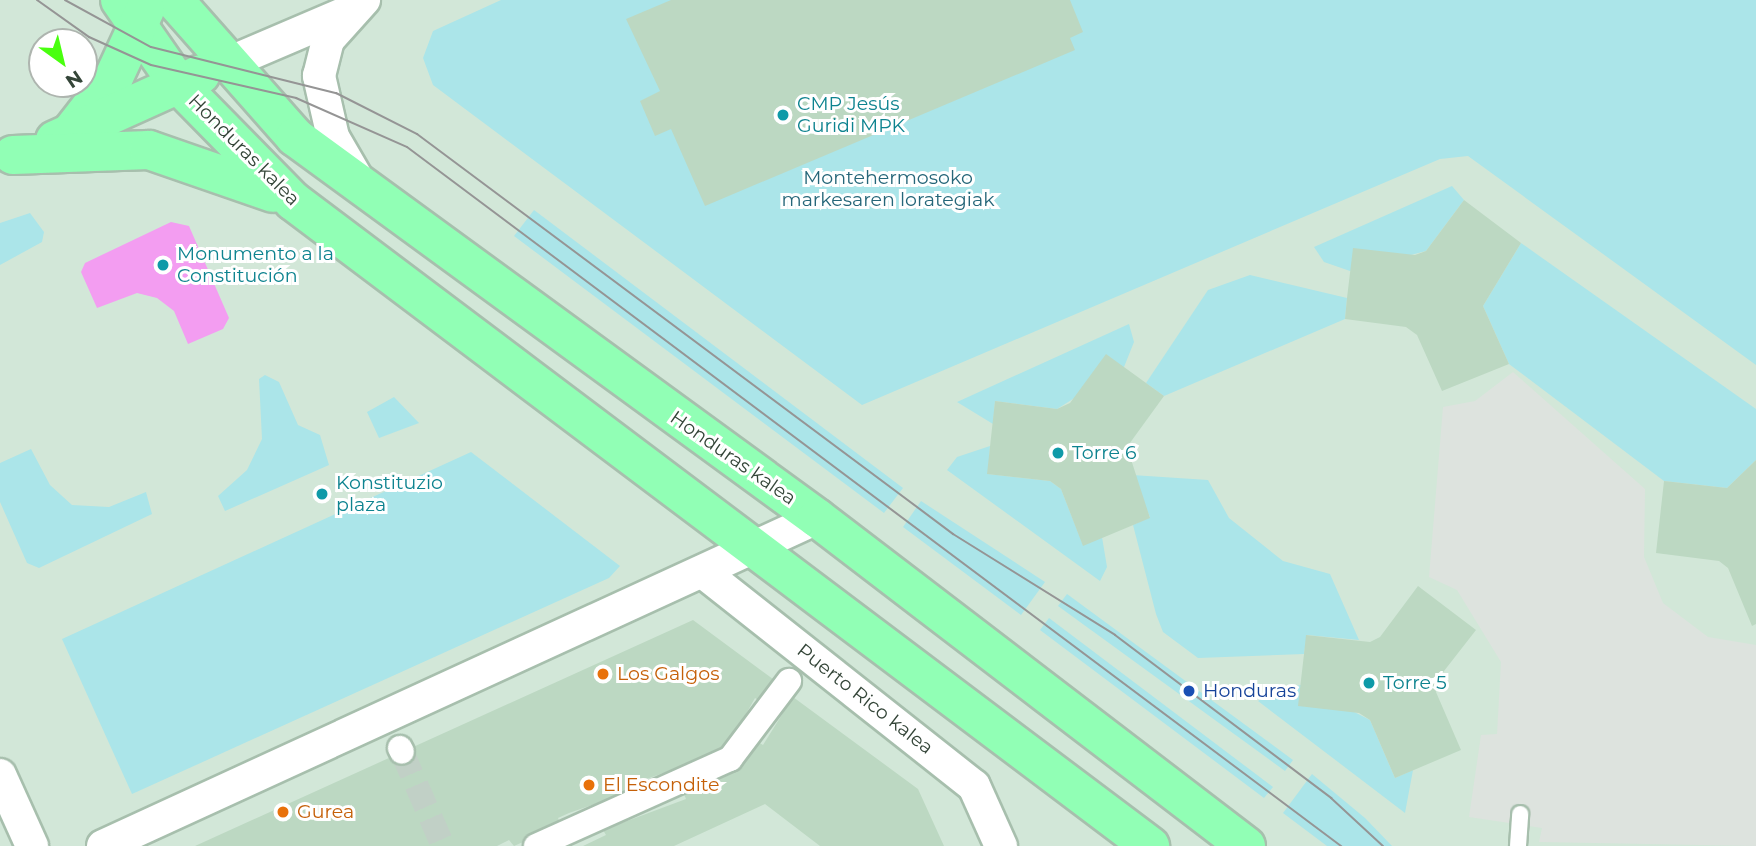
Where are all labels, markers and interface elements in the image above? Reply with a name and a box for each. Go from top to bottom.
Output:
north arrow [28,28,98,98]
text: N [61,65,87,93]
street label: Honduras kalea [184,90,304,210]
place label: CMP Jesús Guridi MPK [797,93,905,137]
marker: CMP Jesús Guridi MPK [775,107,791,123]
park label: Montehermosoko markesaren lorategiak [781,167,995,211]
place label: Monumento a la Constitución [177,243,334,287]
marker: Monumento a la Constitución [155,257,171,273]
street label: Honduras kalea [666,406,800,510]
place label: Torre 6 [1072,442,1137,464]
marker: Torre 6 [1050,445,1066,461]
place label: Konstituzio plaza [336,472,443,516]
marker: Konstituzio plaza [314,486,330,502]
street label: Puerto Rico kalea [792,639,938,759]
place label: Los Galgos [617,663,719,685]
marker: Los Galgos [595,666,611,682]
place label: Torre 5 [1383,672,1447,694]
marker: Torre 5 [1361,675,1377,691]
place label: Honduras [1203,680,1296,702]
marker: Honduras [1181,683,1197,699]
place label: El Escondite [603,774,720,796]
marker: El Escondite [581,777,597,793]
place label: Gurea [297,801,354,823]
marker: Gurea [275,804,291,820]

